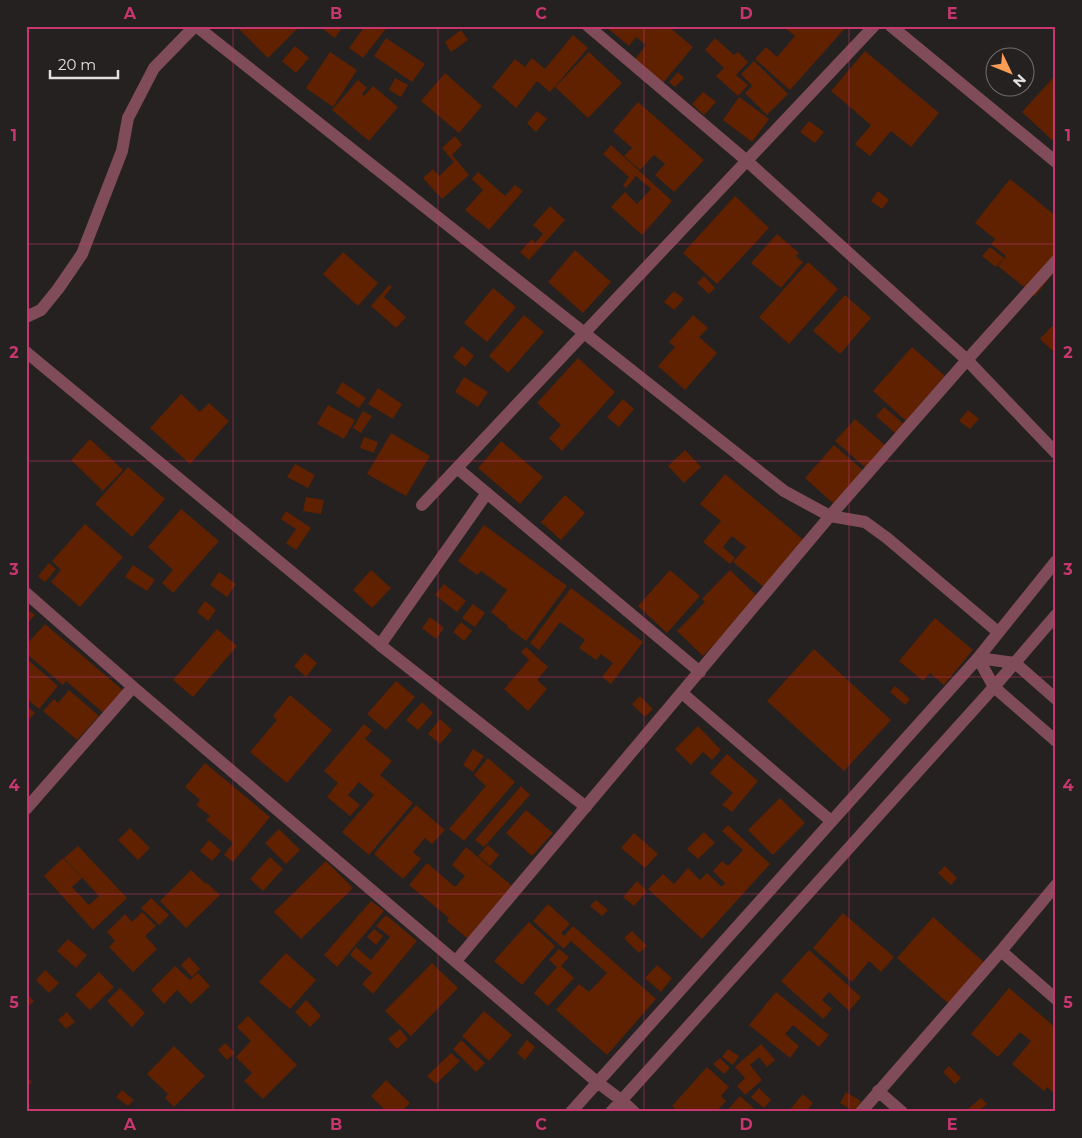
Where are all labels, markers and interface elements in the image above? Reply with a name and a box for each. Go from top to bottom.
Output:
text: A [123,4,137,23]
text: B [330,4,342,23]
text: C [535,4,547,23]
text: D [739,4,753,23]
text: E [947,4,957,23]
scale bar [50,48,118,80]
north arrow [984,48,1034,98]
text: 20 m [58,55,96,74]
text: N [1009,71,1030,91]
text: 1 [11,126,17,145]
text: 1 [1065,126,1071,145]
text: 2 [9,343,19,362]
text: 2 [1063,343,1073,362]
text: 3 [8,560,19,579]
text: 3 [1062,560,1073,579]
text: 4 [8,776,20,795]
text: 4 [1062,776,1074,795]
text: 5 [9,993,19,1012]
text: 5 [1063,993,1073,1012]
text: A [123,1115,137,1134]
text: B [330,1115,342,1134]
text: C [535,1115,547,1134]
text: D [739,1115,753,1134]
text: E [947,1115,957,1134]

